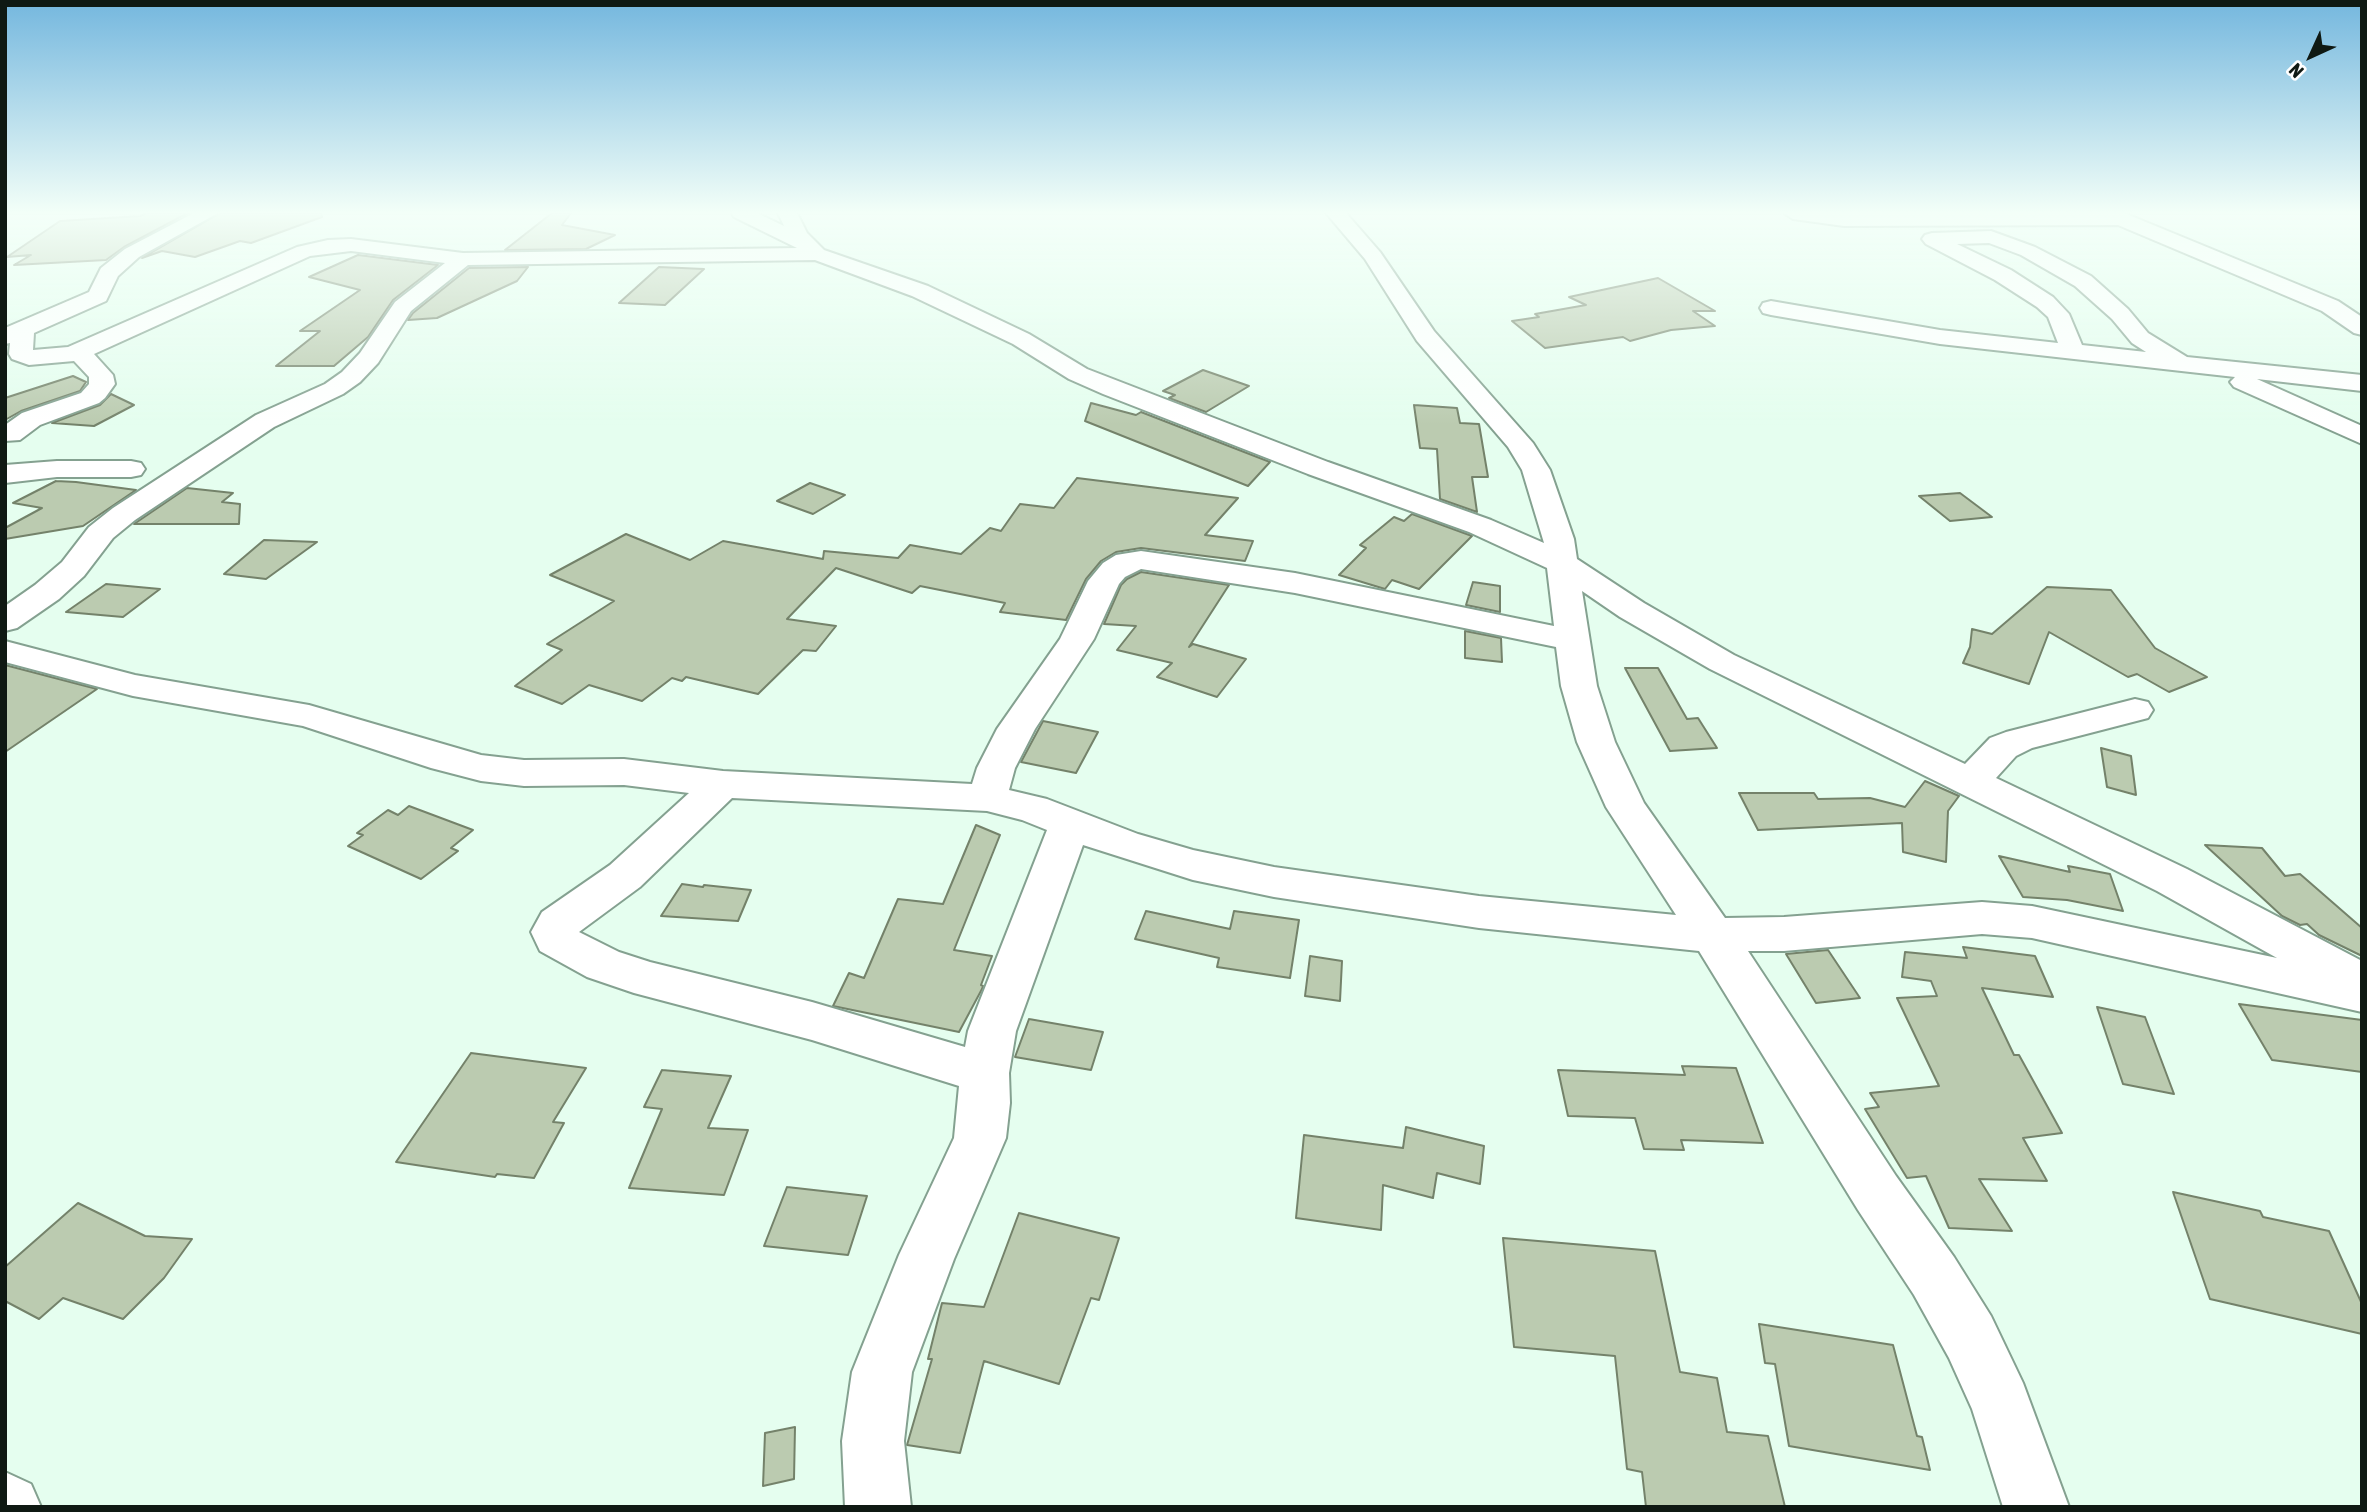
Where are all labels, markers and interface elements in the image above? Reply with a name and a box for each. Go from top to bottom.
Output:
north arrow [2276,21,2346,91]
text: N [2284,59,2308,83]

